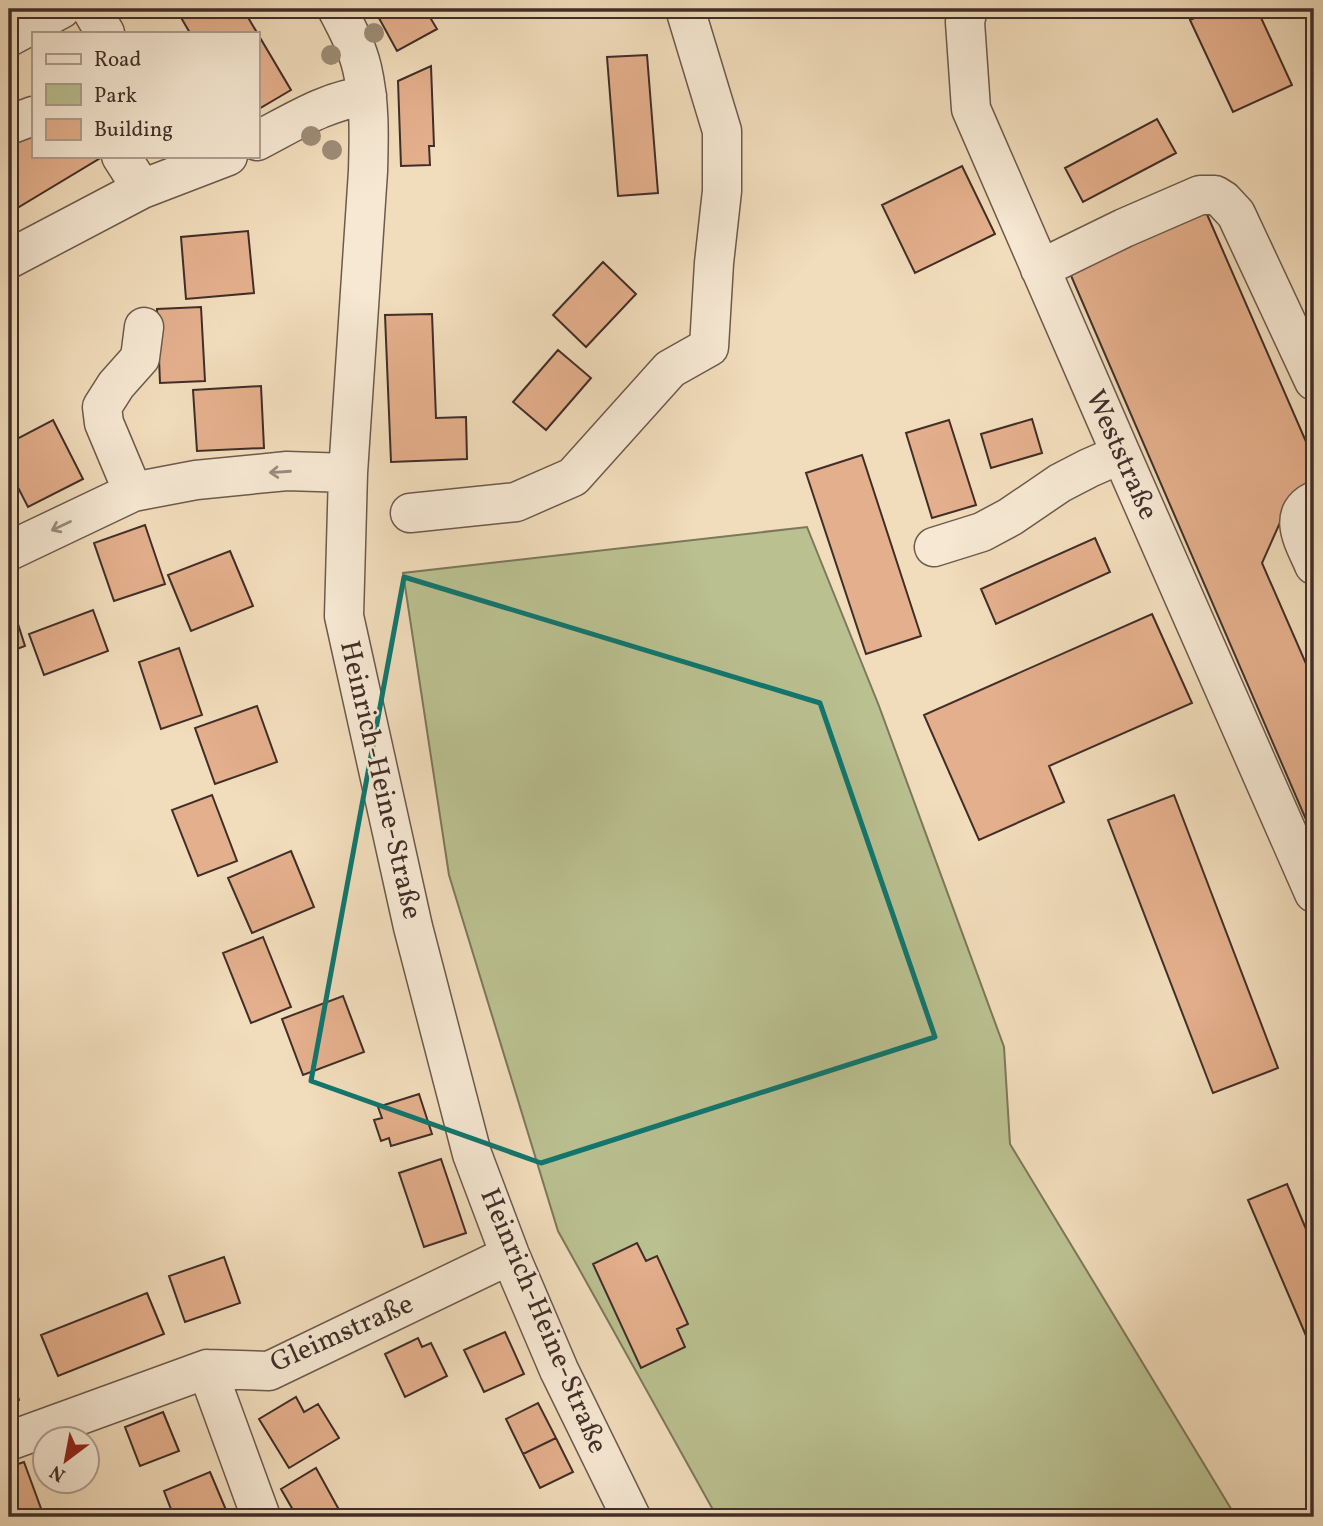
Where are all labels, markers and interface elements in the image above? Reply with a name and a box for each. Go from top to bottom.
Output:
legend [32,32,259,158]
text: Road [94,46,141,75]
text: Park [94,82,137,111]
text: Building [94,116,173,145]
street label: Weststraße [1075,384,1167,526]
one-way arrow [269,466,292,479]
one-way arrow [51,520,72,533]
street label: Heinrich-Heine-Straße [329,637,431,923]
street label: Heinrich-Heine-Straße [469,1182,617,1460]
street label: Gleimstraße [264,1285,420,1383]
north arrow [32,1424,102,1494]
text: N [45,1458,71,1487]

